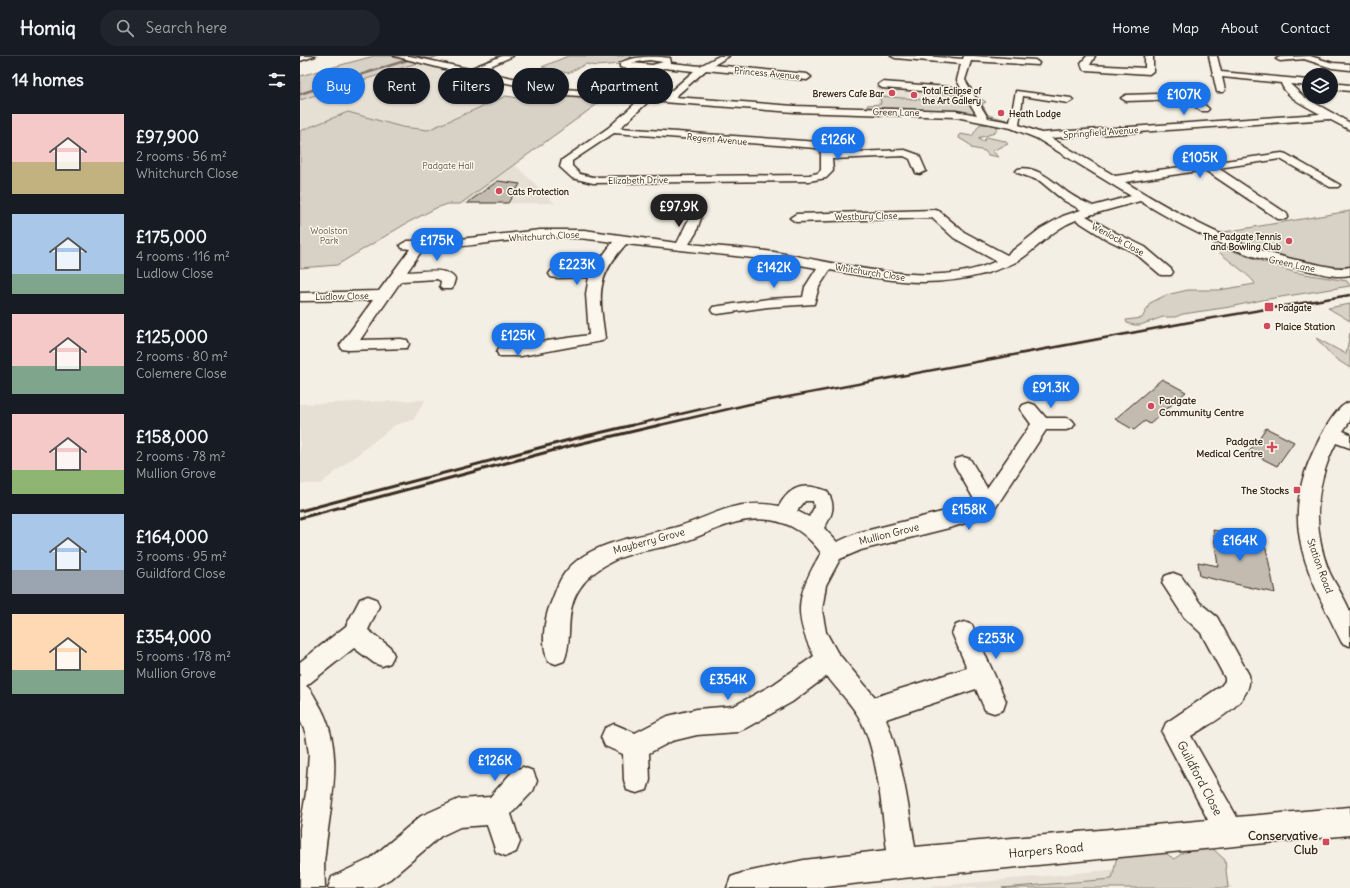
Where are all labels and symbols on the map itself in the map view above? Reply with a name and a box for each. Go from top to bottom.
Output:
street label: Princess Avenue [734,65,801,81]
pin: £107K [1156,82,1212,116]
place label: Total Eclipse of the Art Gallery [922,85,982,107]
place label: Brewers Cafe Bar [813,88,884,99]
marker: Brewers Cafe Bar [887,88,897,98]
marker: Total Eclipse of the Art Gallery [909,90,919,100]
street label: Green Lane [872,106,920,118]
marker: Heath Lodge [996,108,1006,118]
place label: Heath Lodge [1009,108,1061,120]
street label: Springfield Avenue [1063,124,1139,140]
pin: £126K [810,127,866,161]
street label: Regent Avenue [686,131,748,147]
pin: £105K [1172,145,1228,179]
park label: Padgate Hall [422,160,474,171]
street label: Elizabeth Drive [608,174,668,186]
marker: Cats Protection [494,186,504,196]
place label: Cats Protection [507,186,570,197]
pin: £97.9K [646,194,712,228]
street label: Westbury Close [834,210,898,222]
street label: Wenlock Close [1090,220,1146,258]
park label: Woolston Park [310,225,348,246]
pin: £175K [409,228,465,262]
street label: Whitchurch Close [508,229,580,243]
place label: The Padgate Tennis and Bowling Club [1203,231,1281,253]
marker: The Padgate Tennis and Bowling Club [1284,236,1294,246]
pin: £223K [549,252,605,286]
street label: Green Lane [1268,254,1316,274]
pin: £142K [746,255,802,289]
street label: Whitchurch Close [834,261,906,283]
street label: Ludlow Close [315,290,369,302]
marker: Padgate [1263,301,1275,313]
place label: Padgate [1278,302,1312,314]
place label: Plaice Station [1275,320,1336,333]
marker: Plaice Station [1262,321,1272,331]
pin: £125K [490,323,546,357]
pin: £91.3K [1018,375,1084,409]
place label: Padgate Community Centre [1159,394,1244,419]
marker: Padgate Community Centre [1146,401,1156,411]
place label: Padgate Medical Centre [1196,435,1264,460]
marker: Padgate Medical Centre [1266,441,1278,453]
place label: The Stocks [1241,484,1289,497]
marker: The Stocks [1292,485,1302,495]
pin: £158K [941,497,997,531]
street label: Mullion Grove [858,520,920,548]
street label: Mayberry Grove [612,525,686,557]
pin: £164K [1212,528,1268,562]
street label: Station Road [1304,537,1336,595]
pin: £253K [968,626,1024,660]
pin: £354K [700,667,756,701]
street label: Guildford Close [1174,738,1226,818]
pin: £126K [467,748,523,782]
place label: Conservative Club [1248,828,1319,857]
marker: Conservative Club [1321,837,1331,847]
street label: Harpers Road [1008,839,1084,861]

